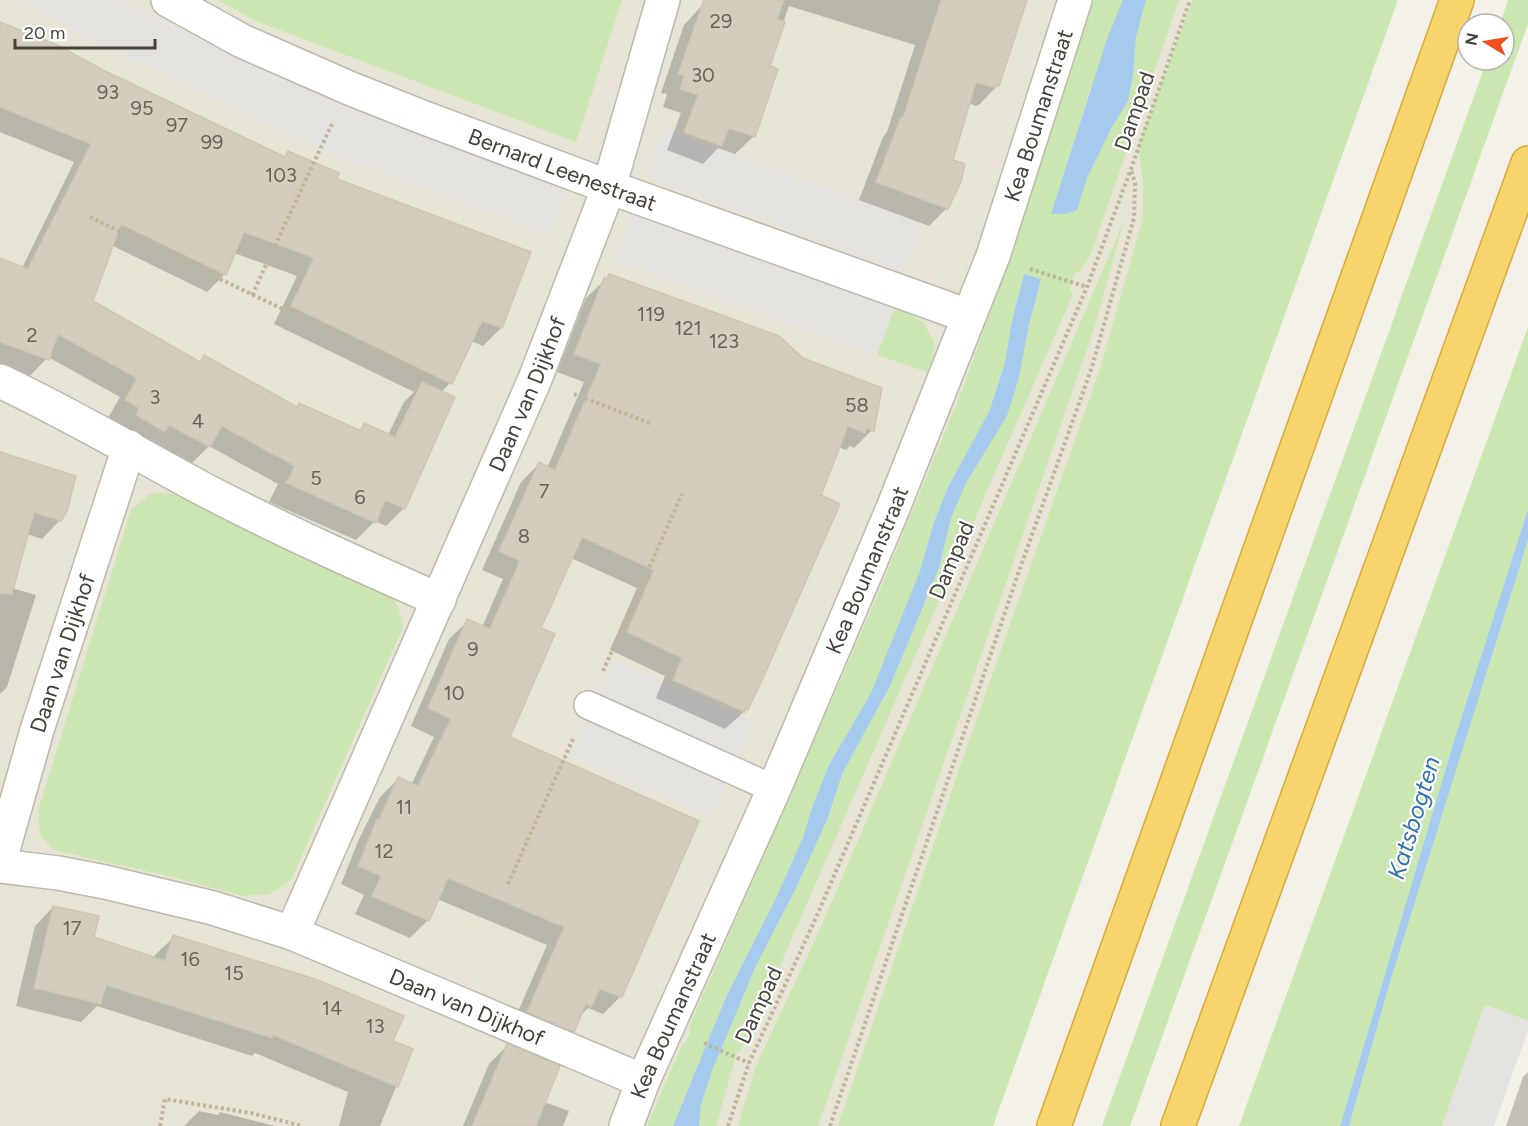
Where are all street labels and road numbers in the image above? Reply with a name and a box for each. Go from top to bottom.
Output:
street label: Kea Boumanstraat [998,26,1079,205]
street label: Dampad [1108,68,1161,154]
street label: Bernard Leenestraat [464,123,660,217]
street label: Daan van Dijkhof [483,312,572,476]
street label: Kea Boumanstraat [820,482,914,658]
street label: Dampad [923,517,980,603]
street label: Daan van Dijkhof [24,570,101,736]
street label: Kea Boumanstraat [625,928,722,1103]
street label: Dampad [729,962,788,1048]
street label: Daan van Dijkhof [385,963,549,1052]

